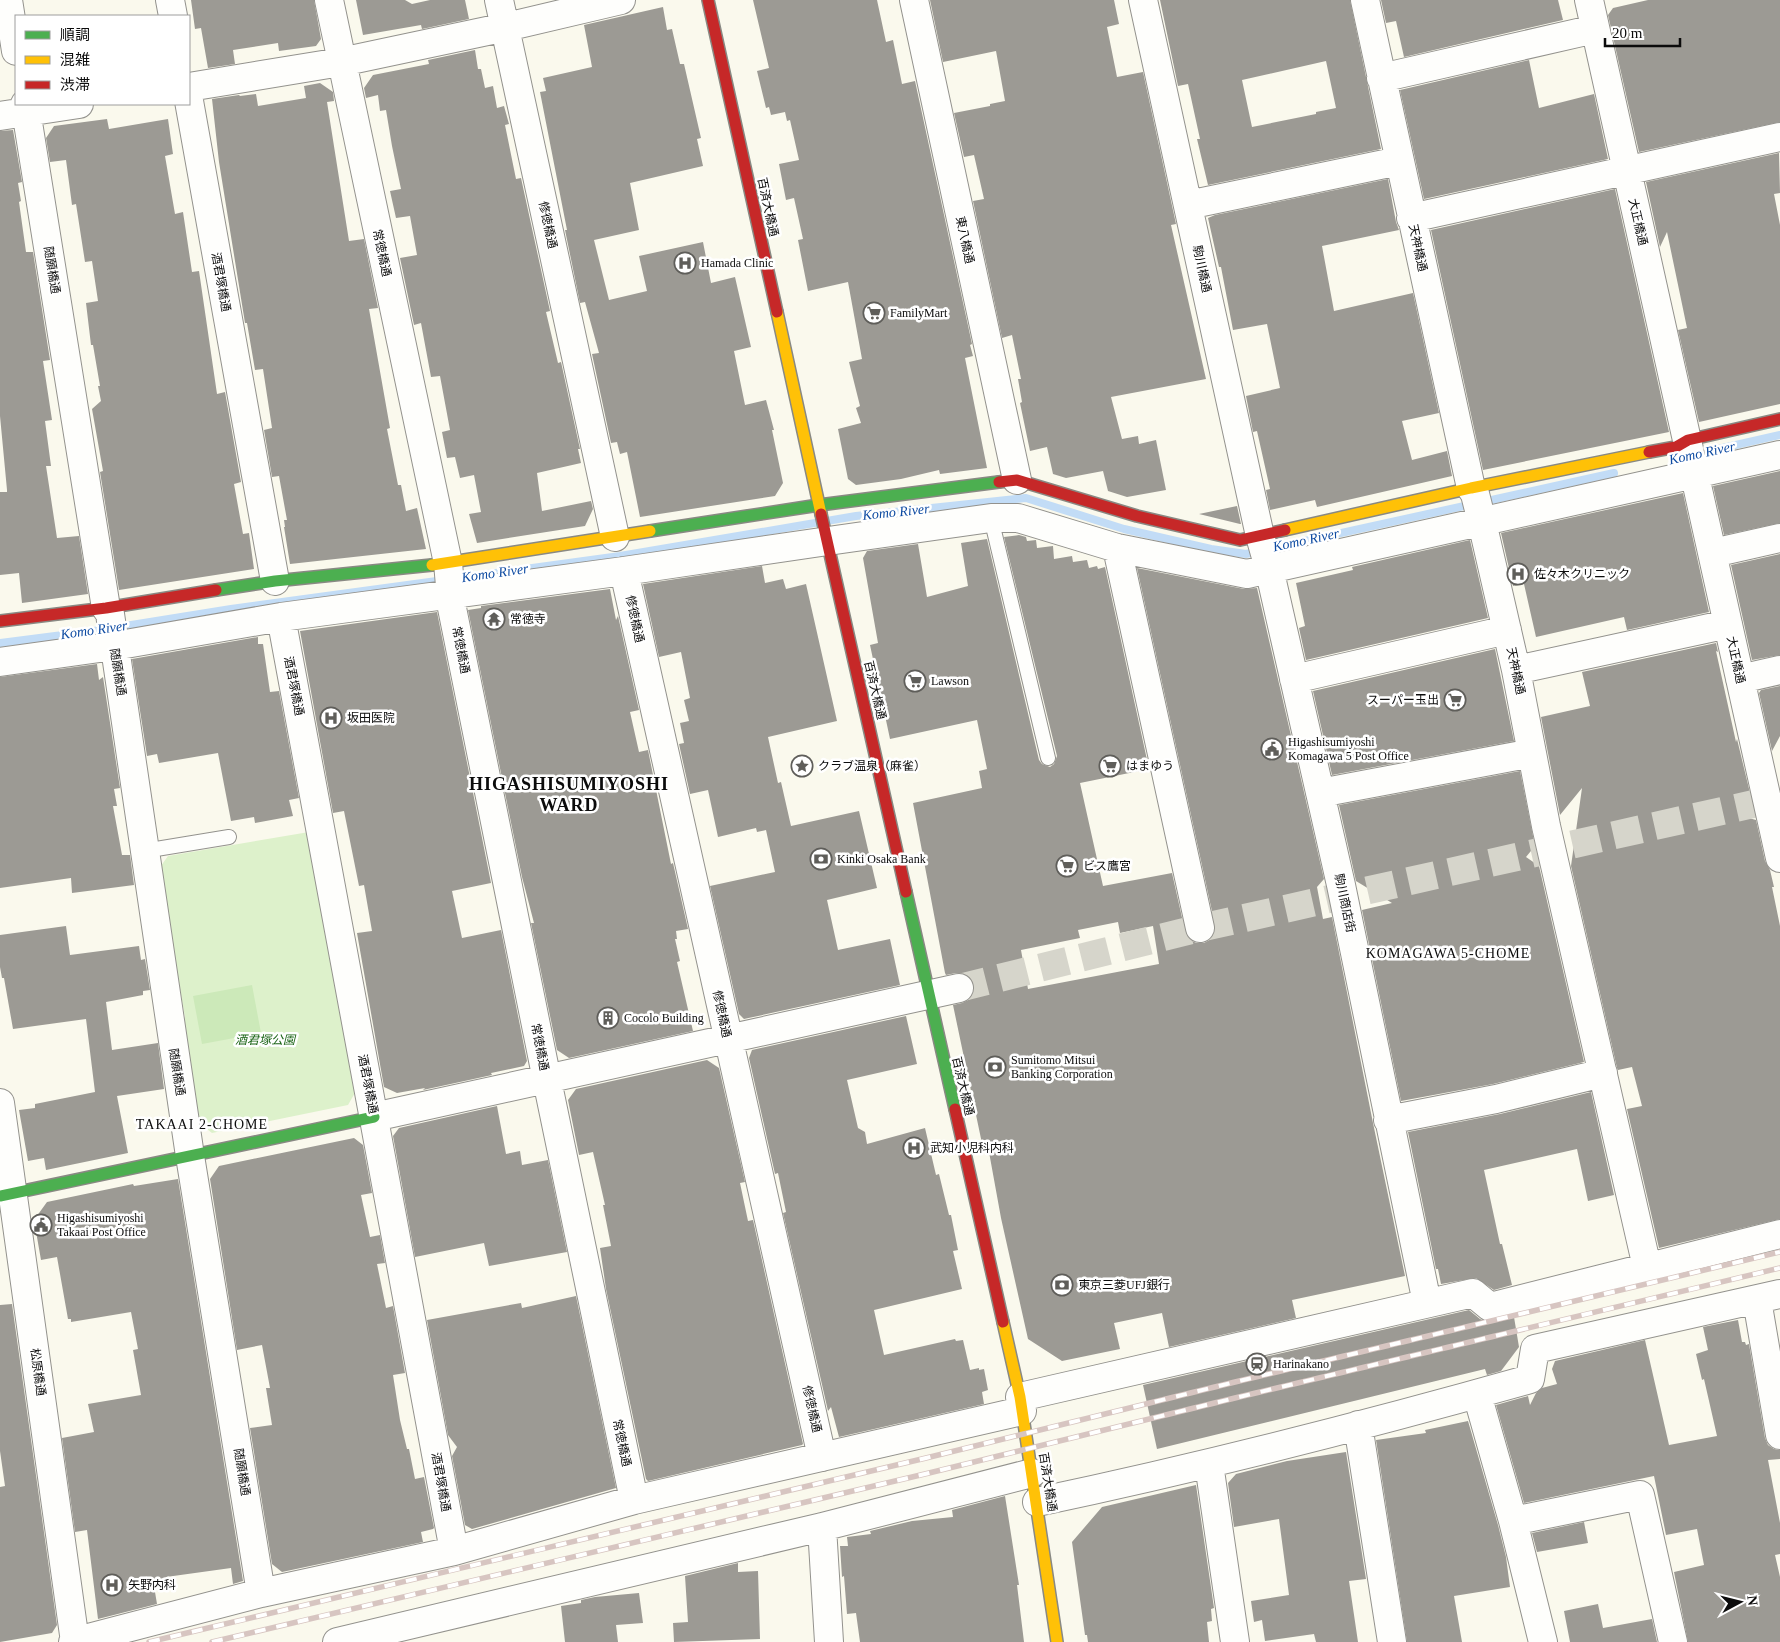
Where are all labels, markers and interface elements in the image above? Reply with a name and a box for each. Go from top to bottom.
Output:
legend [15,15,190,105]
scale bar [1605,15,1680,47]
text: 20 m [1612,25,1643,41]
text: 順調 [60,27,90,43]
text: 混雑 [60,52,90,68]
text: 渋滞 [60,77,90,93]
street label: 百済大橋通 [755,176,781,238]
street label: 大正橋通 [1626,197,1650,247]
street label: 修徳橋通 [536,200,560,250]
street label: 東八橋通 [953,215,977,265]
street label: 天神橋通 [1406,223,1430,273]
street label: 常徳橋通 [370,228,394,278]
street label: 駒川橋通 [1190,244,1214,294]
street label: 随願橋通 [41,245,63,295]
street label: 酒君塚橋通 [209,251,233,313]
hospital icon: Hamada Clinic [673,251,697,275]
place label: Hamada Clinic [701,256,773,270]
supermarket icon: FamilyMart [862,301,886,325]
place label: FamilyMart [890,306,948,320]
water label: Komo River [1667,439,1737,468]
water label: Komo River [861,501,931,523]
water label: Komo River [1271,526,1341,555]
water label: Komo River [460,561,530,585]
hospital icon: 佐々木クリニック [1506,562,1530,586]
place label: 佐々木クリニック [1534,567,1630,581]
street label: 修徳橋通 [623,594,647,644]
temple icon: 常徳寺 [482,607,506,631]
place label: 常徳寺 [510,612,546,626]
water label: Komo River [59,618,129,642]
street label: 常徳橋通 [450,625,472,675]
street label: 大正橋通 [1724,635,1748,685]
street label: 天神橋通 [1504,646,1528,696]
street label: 随願橋通 [107,647,129,697]
street label: 酒君塚橋通 [281,655,307,717]
street label: 百済大橋通 [861,659,889,721]
supermarket icon: Lawson [903,669,927,693]
place label: Lawson [931,674,969,688]
supermarket icon: スーパー玉出 [1443,688,1467,712]
place label: スーパー玉出 [1367,693,1439,707]
hospital icon: 坂田医院 [319,706,343,730]
place label: 坂田医院 [347,711,395,725]
place label: Higashisumiyoshi Komagawa 5 Post Office [1288,735,1409,763]
public building icon: Higashisumiyoshi Komagawa 5 Post Office [1260,737,1284,761]
place icon: クラブ温泉（麻雀） [790,754,814,778]
supermarket icon: はまゆう [1098,754,1122,778]
place label: クラブ温泉（麻雀） [818,759,926,773]
place label: はまゆう [1126,759,1174,773]
district label: HIGASHISUMIYOSHI WARD [469,774,669,815]
bank icon: Kinki Osaka Bank [809,847,833,871]
place label: Kinki Osaka Bank [837,852,926,866]
supermarket icon: ビス鷹宮 [1055,854,1079,878]
place label: ビス鷹宮 [1083,859,1131,873]
street label: 駒川商店街 [1332,872,1358,934]
district label: KOMAGAWA 5-CHOME [1366,946,1530,961]
street label: 修徳橋通 [710,989,734,1039]
building icon: Cocolo Building [596,1006,620,1030]
place label: Cocolo Building [624,1011,704,1025]
street label: 常徳橋通 [529,1022,551,1072]
park label: 酒君塚公園 [235,1033,297,1047]
street label: 随願橋通 [166,1047,188,1097]
street label: 酒君塚橋通 [355,1053,381,1115]
place label: Sumitomo Mitsui Banking Corporation [1011,1053,1113,1081]
street label: 百済大橋通 [949,1055,977,1117]
bank icon: Sumitomo Mitsui Banking Corporation [983,1055,1007,1079]
district label: TAKAAI 2-CHOME [136,1117,268,1132]
hospital icon: 武知小児科内科 [902,1136,926,1160]
place label: 武知小児科内科 [930,1141,1014,1155]
place label: Higashisumiyoshi Takaai Post Office [57,1211,146,1239]
public building icon: Higashisumiyoshi Takaai Post Office [29,1213,53,1237]
bank icon: 東京三菱UFJ銀行 [1050,1273,1074,1297]
place label: 東京三菱UFJ銀行 [1078,1278,1170,1292]
street label: 松原橋通 [28,1347,48,1397]
station icon: Harinakano [1245,1352,1269,1376]
place label: Harinakano [1273,1357,1329,1371]
street label: 修徳橋通 [800,1384,824,1434]
street label: 常徳橋通 [610,1418,634,1468]
street label: 随願橋通 [231,1447,253,1497]
street label: 酒君塚橋通 [429,1451,453,1513]
street label: 百済大橋通 [1036,1451,1060,1513]
hospital icon: 矢野内科 [100,1573,124,1597]
north arrow [1715,1577,1765,1627]
place label: 矢野内科 [128,1578,176,1592]
text: N [1744,1595,1760,1606]

